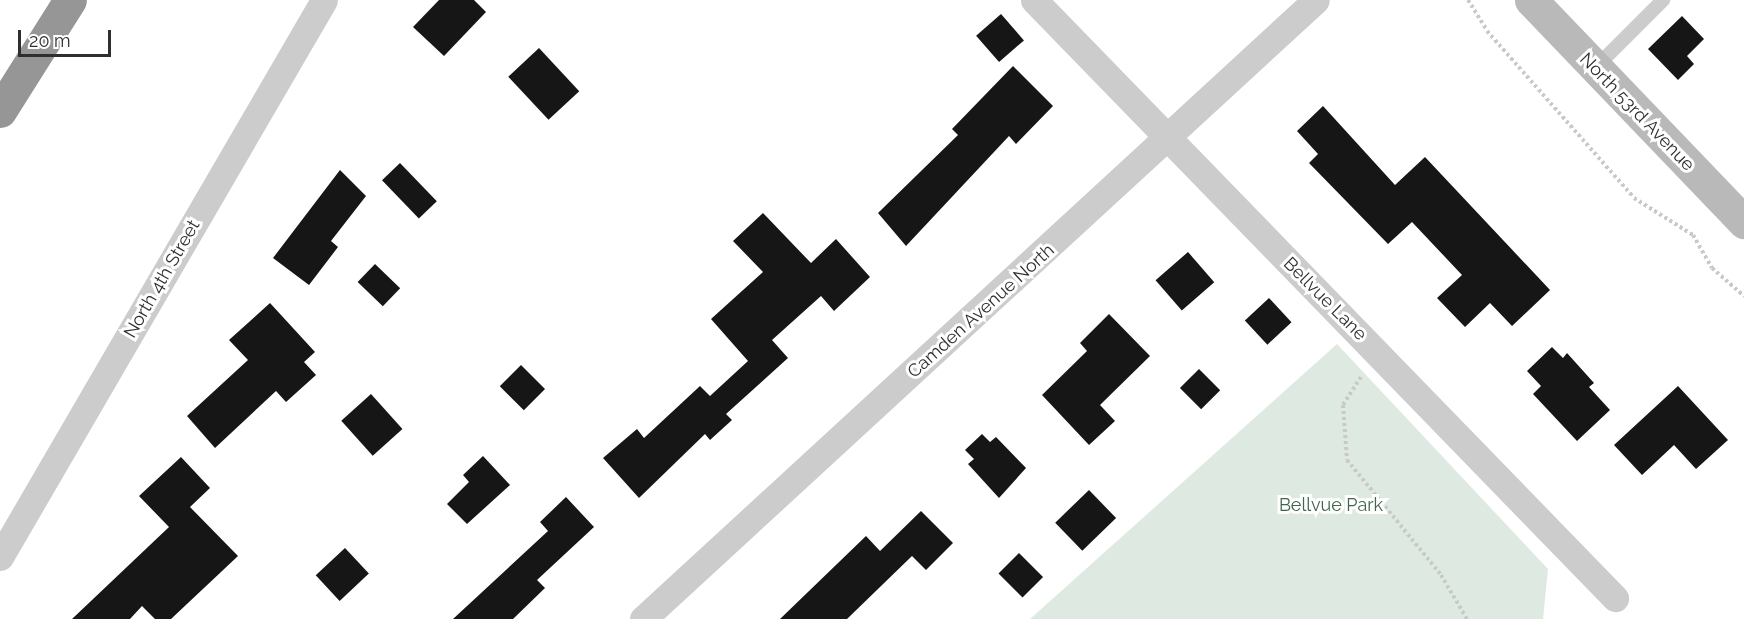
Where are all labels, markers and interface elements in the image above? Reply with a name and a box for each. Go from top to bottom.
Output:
scale bar [21,18,114,56]
text: 20 m [29,30,71,51]
street label: North 53rd Avenue [1575,48,1699,176]
street label: North 4th Street [119,216,205,342]
street label: Camden Avenue North [903,239,1059,383]
street label: Bellvue Lane [1279,253,1371,345]
park label: Bellvue Park [1279,494,1383,516]

